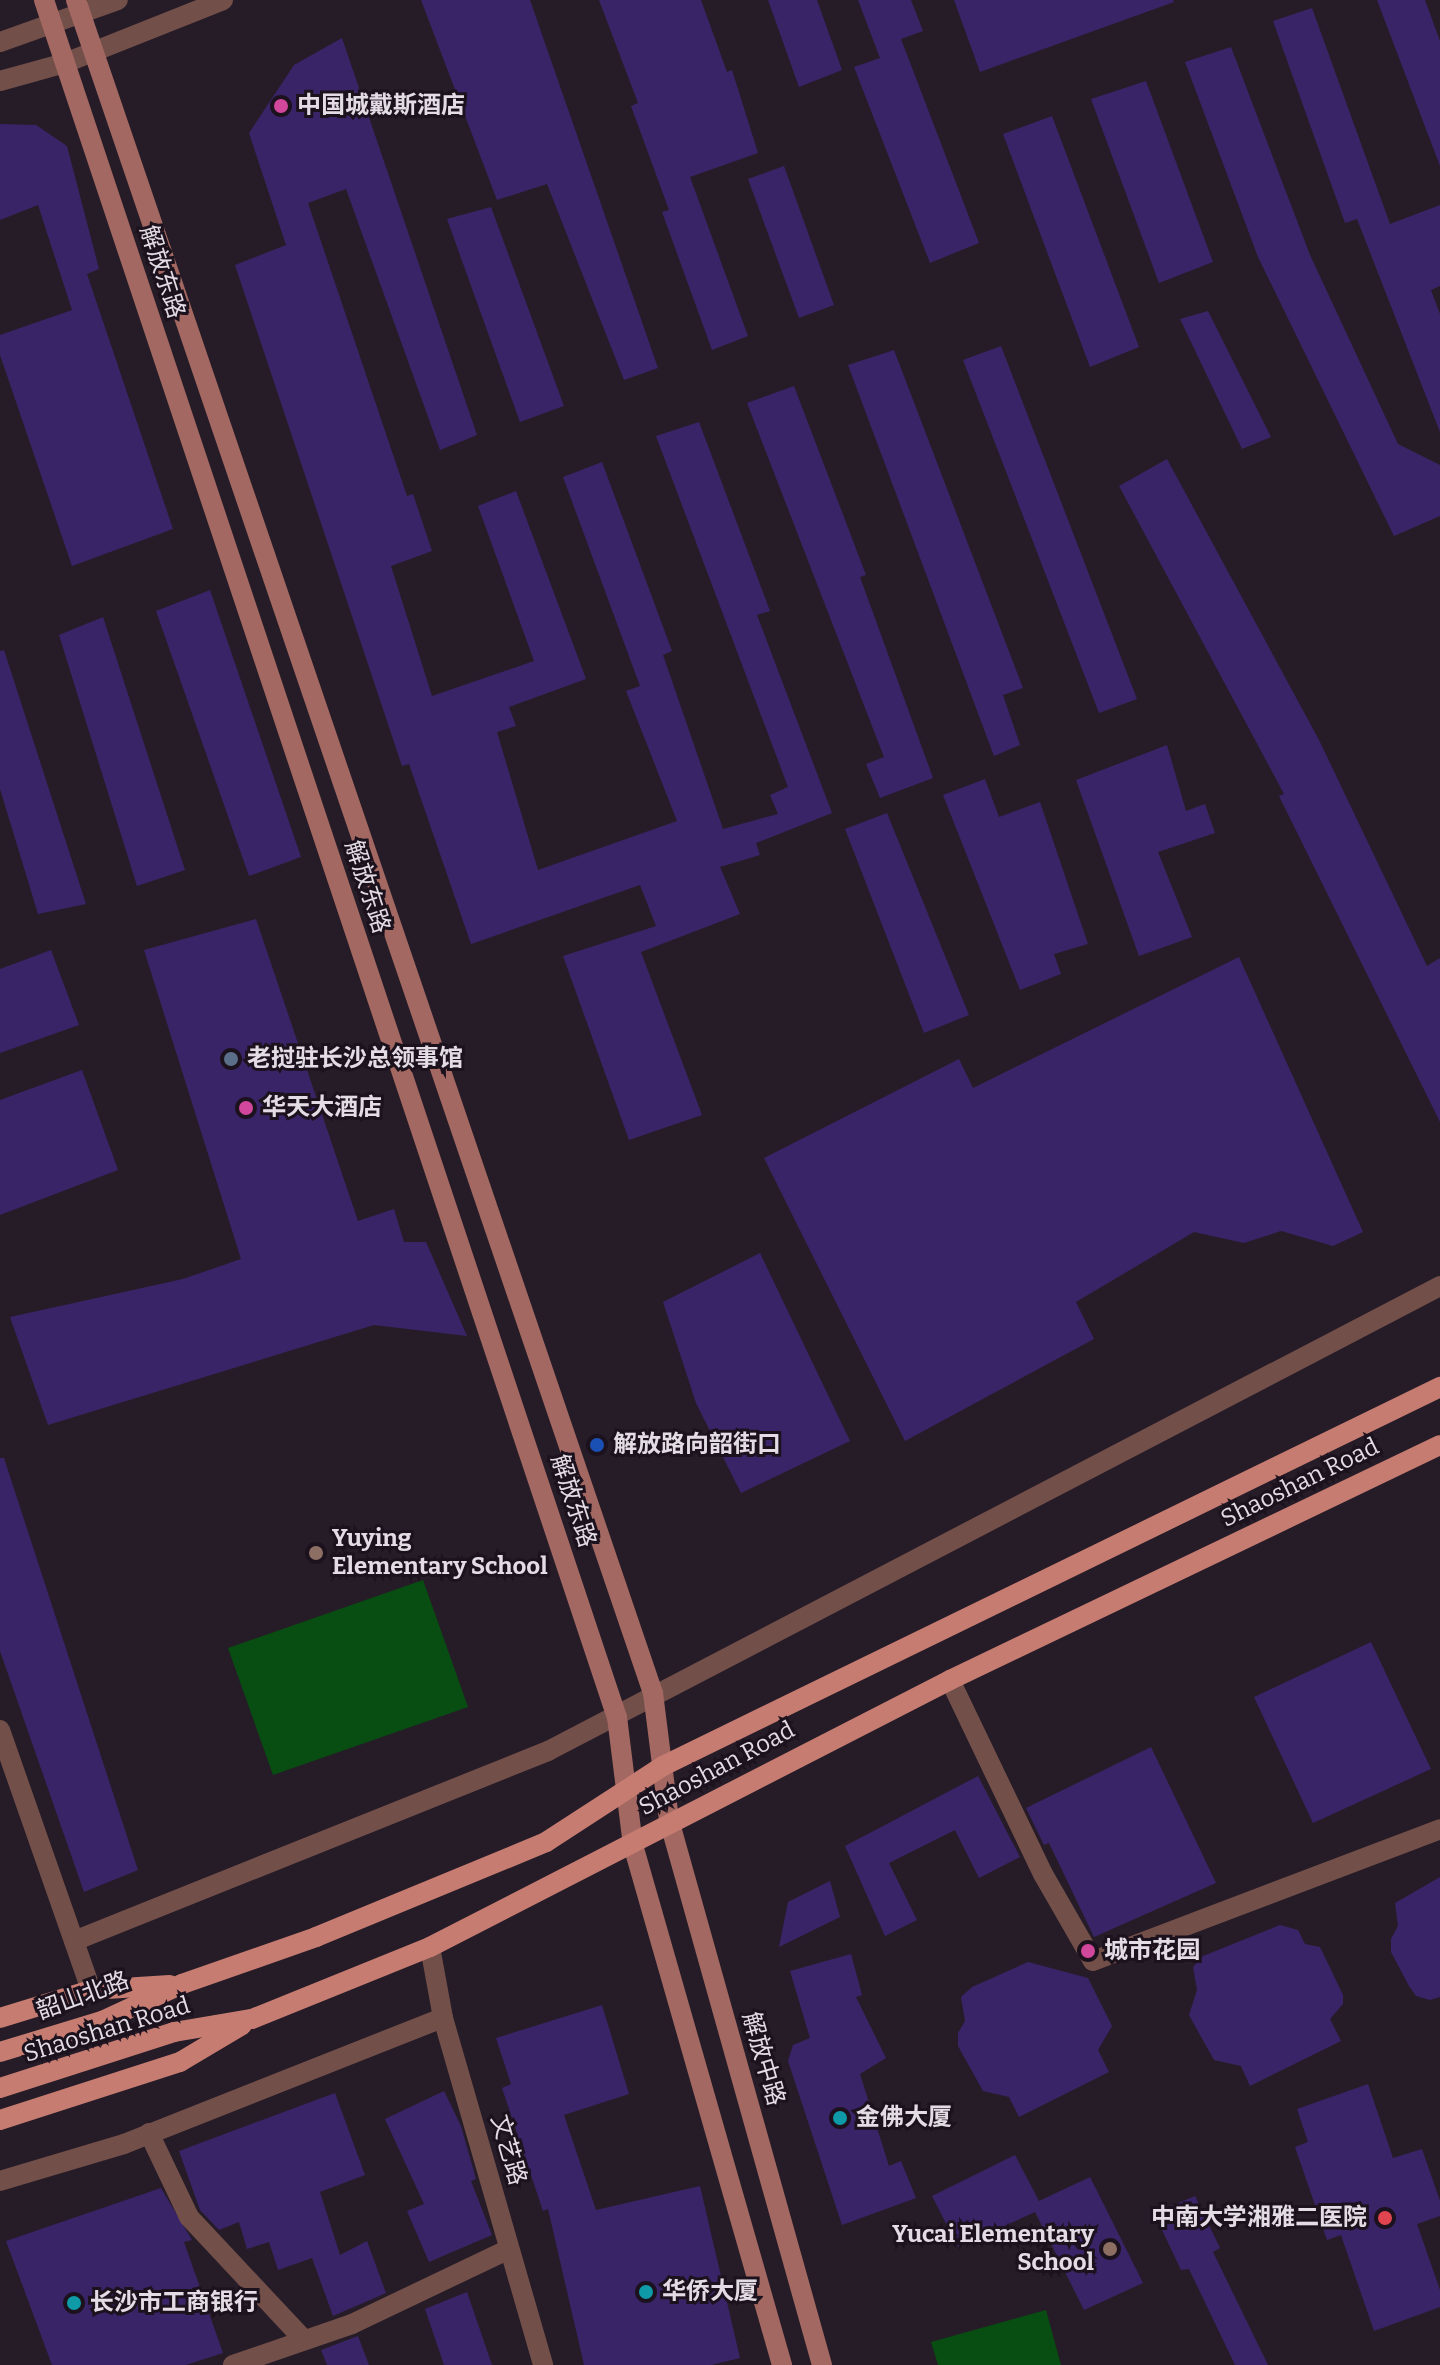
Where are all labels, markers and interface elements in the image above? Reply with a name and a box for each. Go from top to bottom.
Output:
place label: 中国城戴斯酒店 [297,92,465,120]
marker: 中国城戴斯酒店 [272,97,290,115]
street label: 解放东路 [133,222,191,322]
street label: 解放东路 [338,837,396,937]
place label: 老挝驻长沙总领事馆 [247,1045,463,1073]
marker: 老挝驻长沙总领事馆 [222,1050,240,1068]
place label: 华天大酒店 [262,1094,382,1122]
marker: 华天大酒店 [237,1099,255,1117]
place label: 解放路向韶街口 [613,1431,781,1459]
street label: Shaoshan Road [1216,1432,1384,1534]
marker: 解放路向韶街口 [588,1436,606,1454]
street label: 解放东路 [544,1451,602,1551]
place label: Yuying Elementary School [332,1525,548,1581]
marker: Yuying Elementary School [307,1544,325,1562]
street label: Shaoshan Road [634,1716,800,1822]
place label: 城市花园 [1104,1937,1200,1965]
marker: 城市花园 [1079,1942,1097,1960]
street label: 韶山北路 [33,1966,133,2026]
street label: Shaoshan Road [20,1991,194,2069]
street label: 解放中路 [736,2009,790,2109]
place label: 金佛大厦 [856,2104,952,2132]
marker: 金佛大厦 [831,2109,849,2127]
street label: 文艺路 [484,2111,532,2189]
place label: 中南大学湘雅二医院 [1151,2204,1367,2232]
marker: 中南大学湘雅二医院 [1374,2207,1396,2229]
place label: Yucai Elementary School [892,2221,1094,2277]
marker: Yucai Elementary School [1101,2240,1119,2258]
place label: 华侨大厦 [662,2278,758,2306]
marker: 华侨大厦 [637,2283,655,2301]
place label: 长沙市工商银行 [90,2289,258,2317]
marker: 长沙市工商银行 [65,2294,83,2312]

